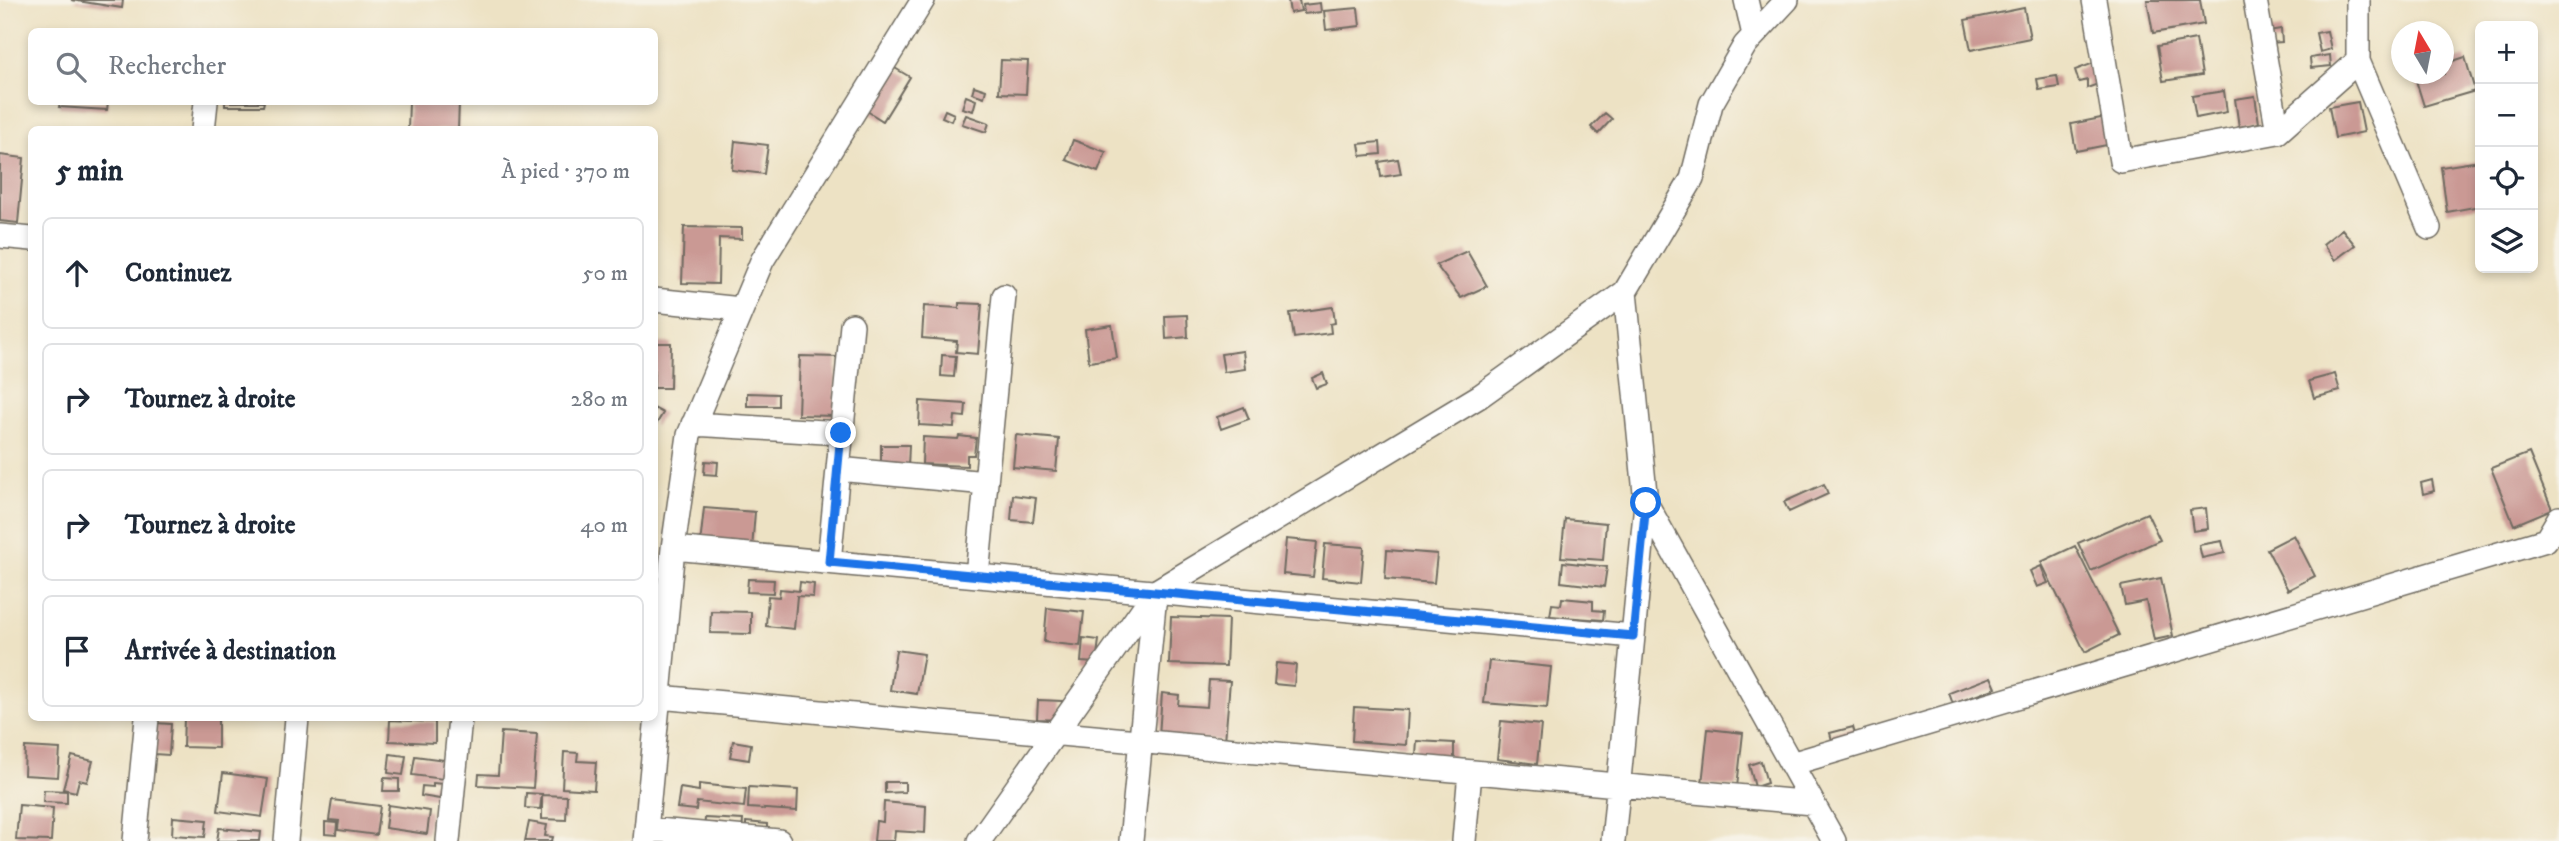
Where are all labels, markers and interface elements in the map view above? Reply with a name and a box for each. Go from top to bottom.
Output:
north arrow [2391,21,2454,84]
map controls [2475,21,2538,273]
button: + [2475,21,2538,84]
search box [28,28,658,105]
icon: search [52,48,90,86]
text: Rechercher [108,50,226,83]
button: − [2475,84,2538,147]
button: locate [2475,147,2538,210]
text: 5 min [56,153,123,190]
text: À pied · 370 m [501,157,630,186]
button: layers [2475,210,2538,273]
icon: ahead [58,254,96,292]
text: Continuez [125,257,231,290]
text: 50 m [582,259,628,288]
icon: right [58,380,96,418]
text: Tournez à droite [125,383,296,416]
text: 280 m [571,385,628,414]
route end [825,417,856,448]
route start [1630,487,1661,518]
icon: right [58,506,96,544]
text: Tournez à droite [125,509,296,542]
text: 40 m [580,511,628,540]
icon: arrive [58,632,96,670]
text: Arrivée à destination [125,635,336,668]

